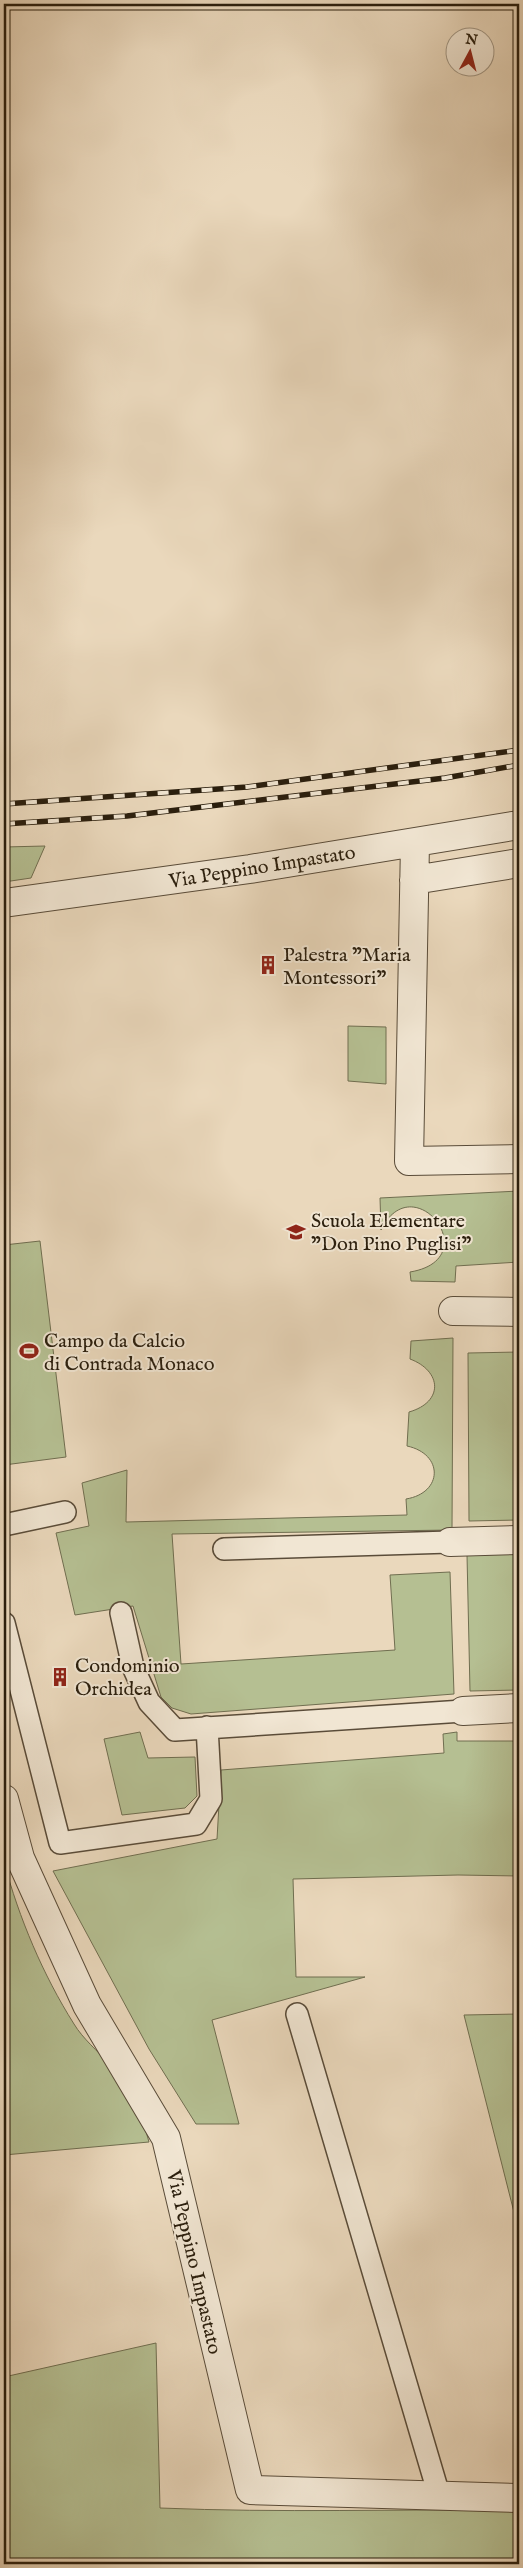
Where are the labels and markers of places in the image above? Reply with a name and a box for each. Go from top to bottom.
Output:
place label: Palestra "Maria Montessori" [283,943,411,991]
building icon: Palestra "Maria Montessori" [257,954,279,976]
place label: Scuola Elementare "Don Pino Puglisi" [311,1209,471,1257]
school or university icon: Scuola Elementare "Don Pino Puglisi" [285,1221,307,1243]
place label: Campo da Calcio di Contrada Monaco [44,1329,215,1377]
sports icon: Campo da Calcio di Contrada Monaco [18,1340,40,1362]
place label: Condominio Orchidea [75,1654,180,1702]
building icon: Condominio Orchidea [49,1666,71,1688]

